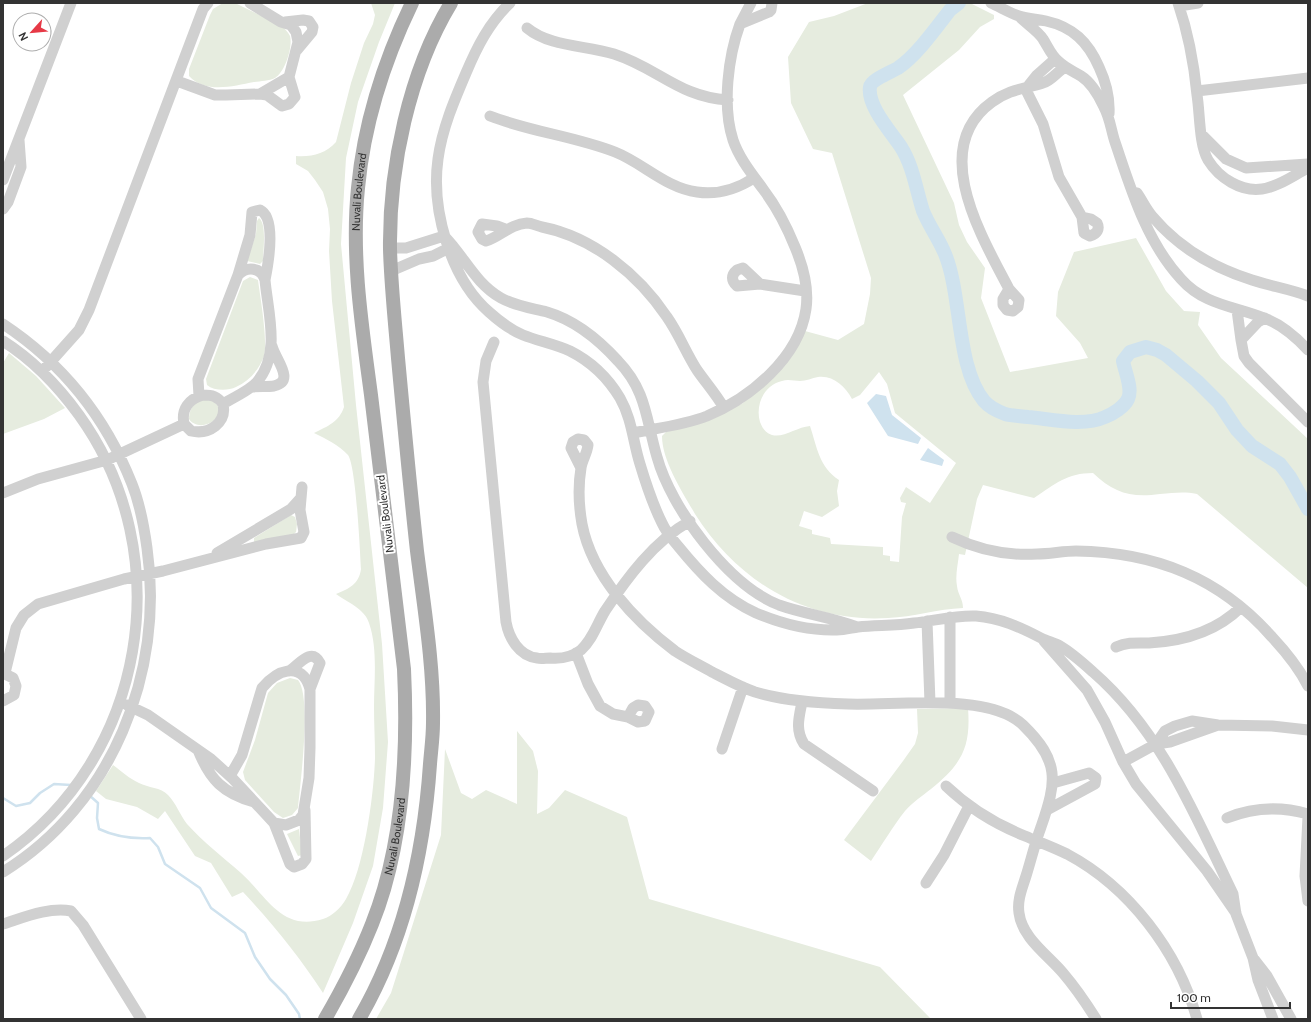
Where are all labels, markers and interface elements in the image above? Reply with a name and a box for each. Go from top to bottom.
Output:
north arrow [12,12,52,52]
text: N [15,30,31,43]
street label: Nuvali Boulevard [349,152,370,231]
street label: Nuvali Boulevard [373,474,397,554]
street label: Nuvali Boulevard [381,797,408,876]
scale bar [1171,984,1290,1010]
text: 100 m [1177,990,1211,1005]

